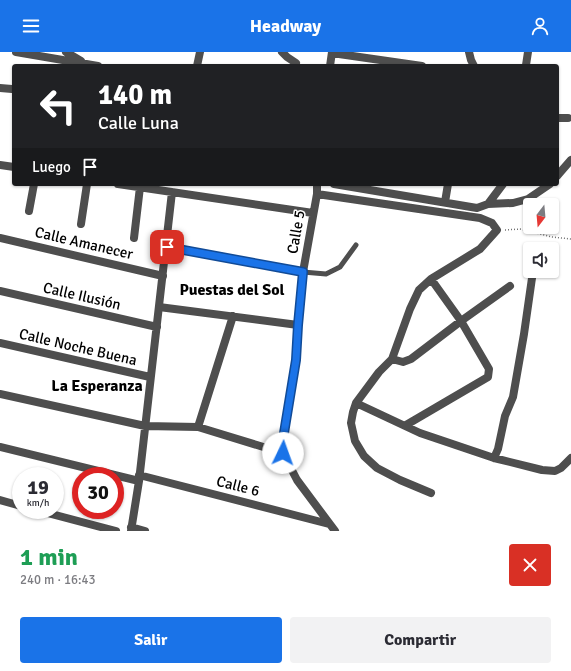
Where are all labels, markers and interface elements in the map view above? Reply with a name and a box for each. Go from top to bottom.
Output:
icon: menu [20,15,42,37]
text: Headway [250,15,321,37]
icon: person [529,15,551,37]
text: 140 m [98,78,172,112]
icon: left [32,80,84,132]
text: Calle Luna [98,112,179,134]
icon: arrive [79,156,101,178]
text: Luego [32,158,71,176]
north arrow [523,198,559,234]
map controls [523,198,559,278]
street label: Calle 5 [283,209,309,255]
street label: Calle Amanecer [33,223,135,263]
pin [150,230,184,264]
icon: arrive [156,236,178,258]
button: sound [523,242,559,278]
street label: Calle Ilusión [41,278,123,314]
district label: Puestas del Sol [179,280,285,300]
street label: Calle Noche Buena [17,325,139,369]
district label: La Esperanza [51,376,143,396]
position arrow [262,432,304,474]
speed limit sign: 30 [72,467,124,519]
street label: Calle 6 [214,472,262,500]
text: 19 [27,475,49,500]
text: km/h [27,497,49,509]
text: 1 min [20,542,78,572]
button: close [509,544,551,586]
text: 240 m · 16:43 [20,572,96,588]
button: Salir [20,617,282,663]
button: Compartir [290,617,551,663]

